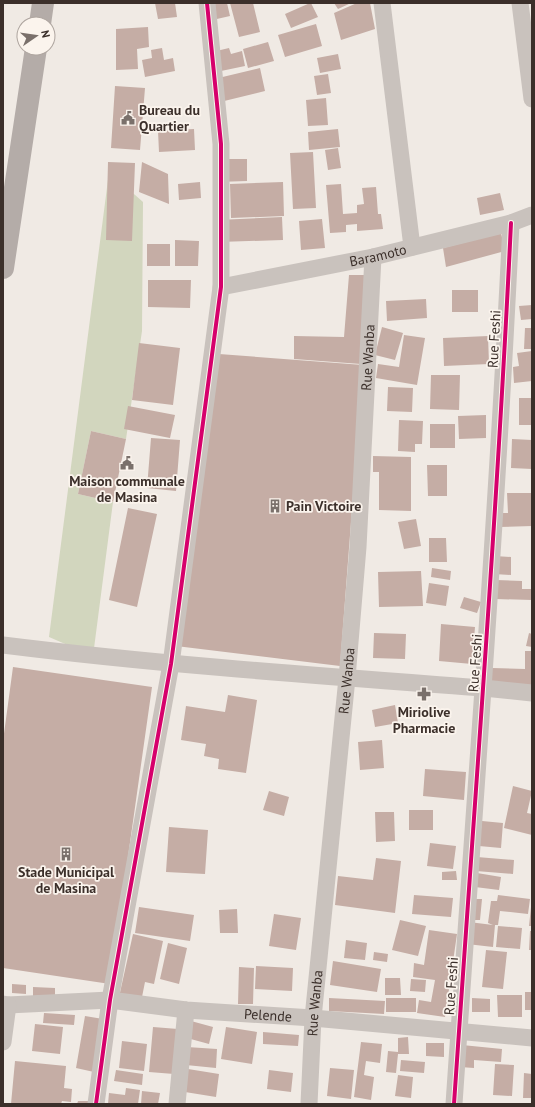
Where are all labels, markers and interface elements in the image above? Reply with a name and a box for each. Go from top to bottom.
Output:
north arrow [16,16,56,56]
text: N [38,29,53,39]
place label: Bureau du Quartier [139,101,200,135]
public building icon: Bureau du Quartier [120,110,136,126]
street label: Baramoto [348,240,408,270]
street label: Rue Feshi [483,309,505,369]
street label: Rue Wanba [357,324,379,391]
public building icon: Maison communale de Masina [119,455,135,471]
place label: Maison communale de Masina [69,472,185,506]
place label: Pain Victoire [286,497,361,515]
building icon: Pain Victoire [267,498,283,514]
street label: Rue Feshi [464,633,486,693]
street label: Rue Wanba [334,647,359,715]
pharmacy icon: Miriolive Pharmacie [416,686,432,702]
place label: Miriolive Pharmacie [393,703,455,737]
building icon: Stade Municipal de Masina [58,846,74,862]
place label: Stade Municipal de Masina [18,863,115,897]
street label: Rue Feshi [440,956,462,1016]
street label: Rue Wanba [303,969,327,1037]
street label: Pelende [243,1005,292,1026]

